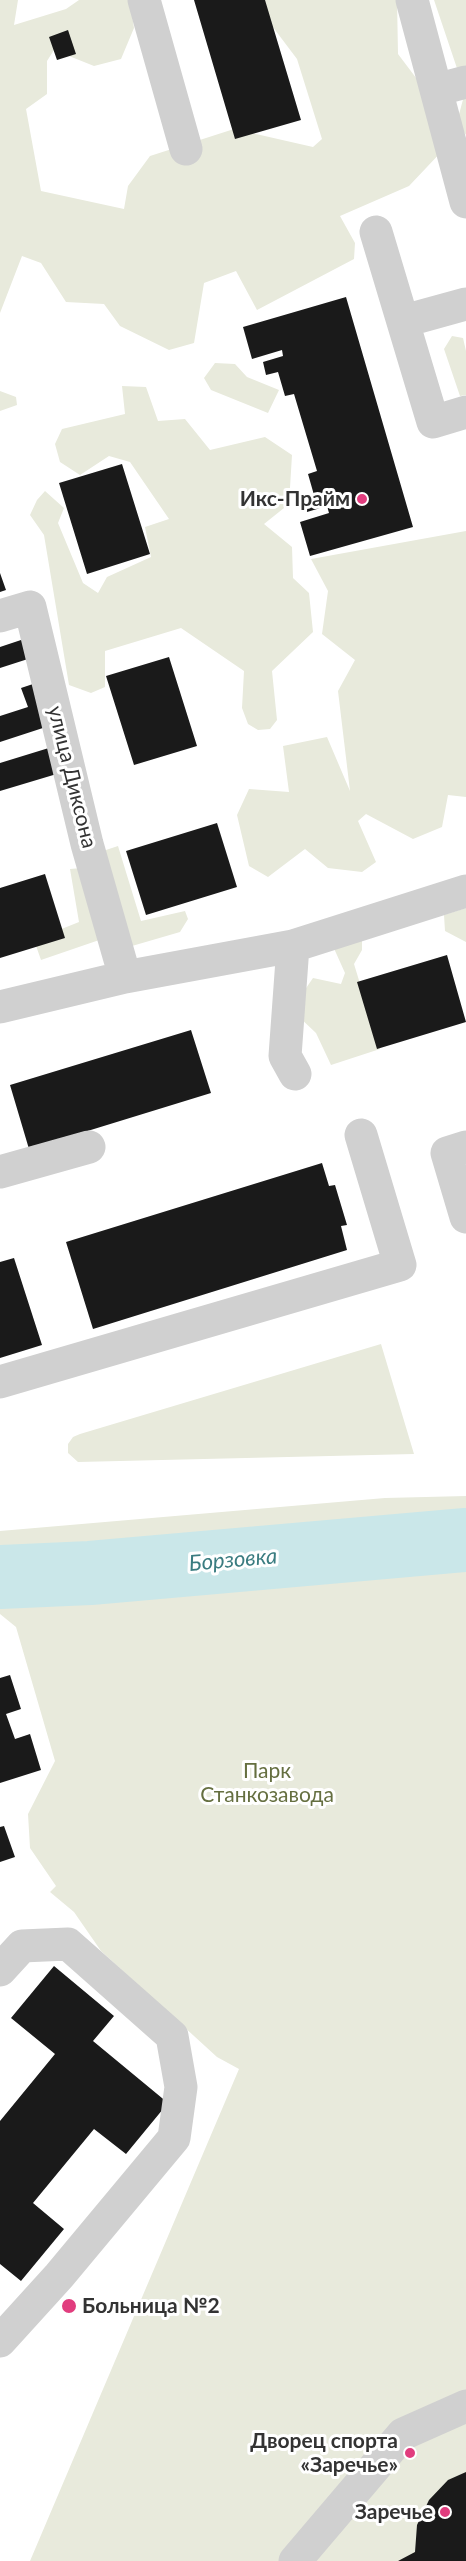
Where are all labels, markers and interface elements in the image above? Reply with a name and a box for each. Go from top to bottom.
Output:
place label: Икс-Прайм [240,486,350,512]
marker: Икс-Прайм [355,492,369,506]
street label: улица Диксона [42,703,102,851]
water label: Борзовка [188,1543,278,1577]
park label: Парк Станкозавода [200,1758,334,1808]
place label: Больница №2 [82,2293,220,2319]
marker: Больница №2 [60,2297,78,2315]
place label: Дворец спорта «Заречье» [250,2428,398,2478]
marker: Дворец спорта «Заречье» [403,2446,417,2460]
place label: Заречье [355,2499,433,2525]
marker: Заречье [438,2505,452,2519]

